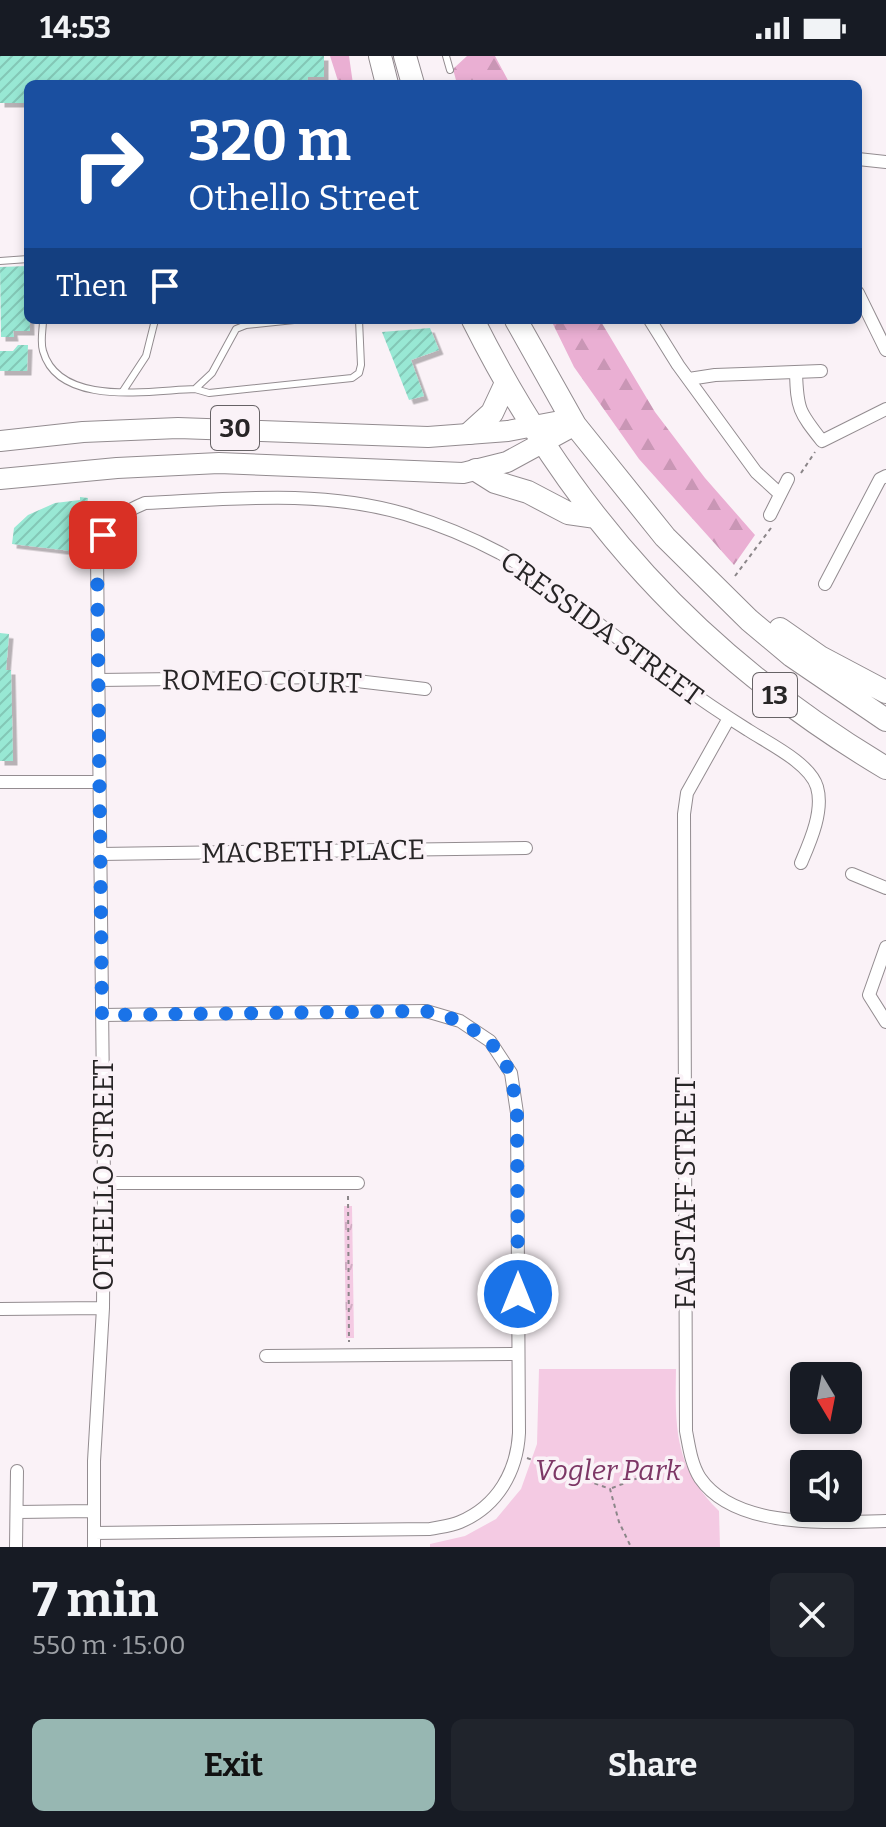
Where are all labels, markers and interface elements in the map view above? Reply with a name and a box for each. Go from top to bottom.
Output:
text: 14:53 [40,10,111,46]
text: 320 m [188,108,351,175]
icon: right [56,112,160,216]
text: Othello Street [188,176,420,220]
icon: arrive [143,264,187,308]
text: Then [56,268,127,304]
road number: 30 [211,406,259,450]
pin [69,501,137,569]
icon: arrive [81,513,125,557]
street label: CRESSIDA STREET [494,544,709,713]
street label: ROMEO COURT [162,663,362,700]
road number: 13 [753,673,797,717]
street label: MACBETH PLACE [201,833,425,870]
street label: OTHELLO STREET [87,1059,120,1291]
street label: FALSTAFF STREET [669,1077,702,1309]
position arrow [476,1252,560,1336]
north arrow [790,1362,862,1434]
map controls [790,1362,862,1522]
button: sound [790,1450,862,1522]
park label: Vogler Park [535,1454,682,1487]
text: 7 min [32,1571,158,1629]
button: close [770,1573,854,1657]
text: 550 m · 15:00 [32,1630,186,1661]
button: Exit [32,1719,435,1811]
button: Share [451,1719,854,1811]

